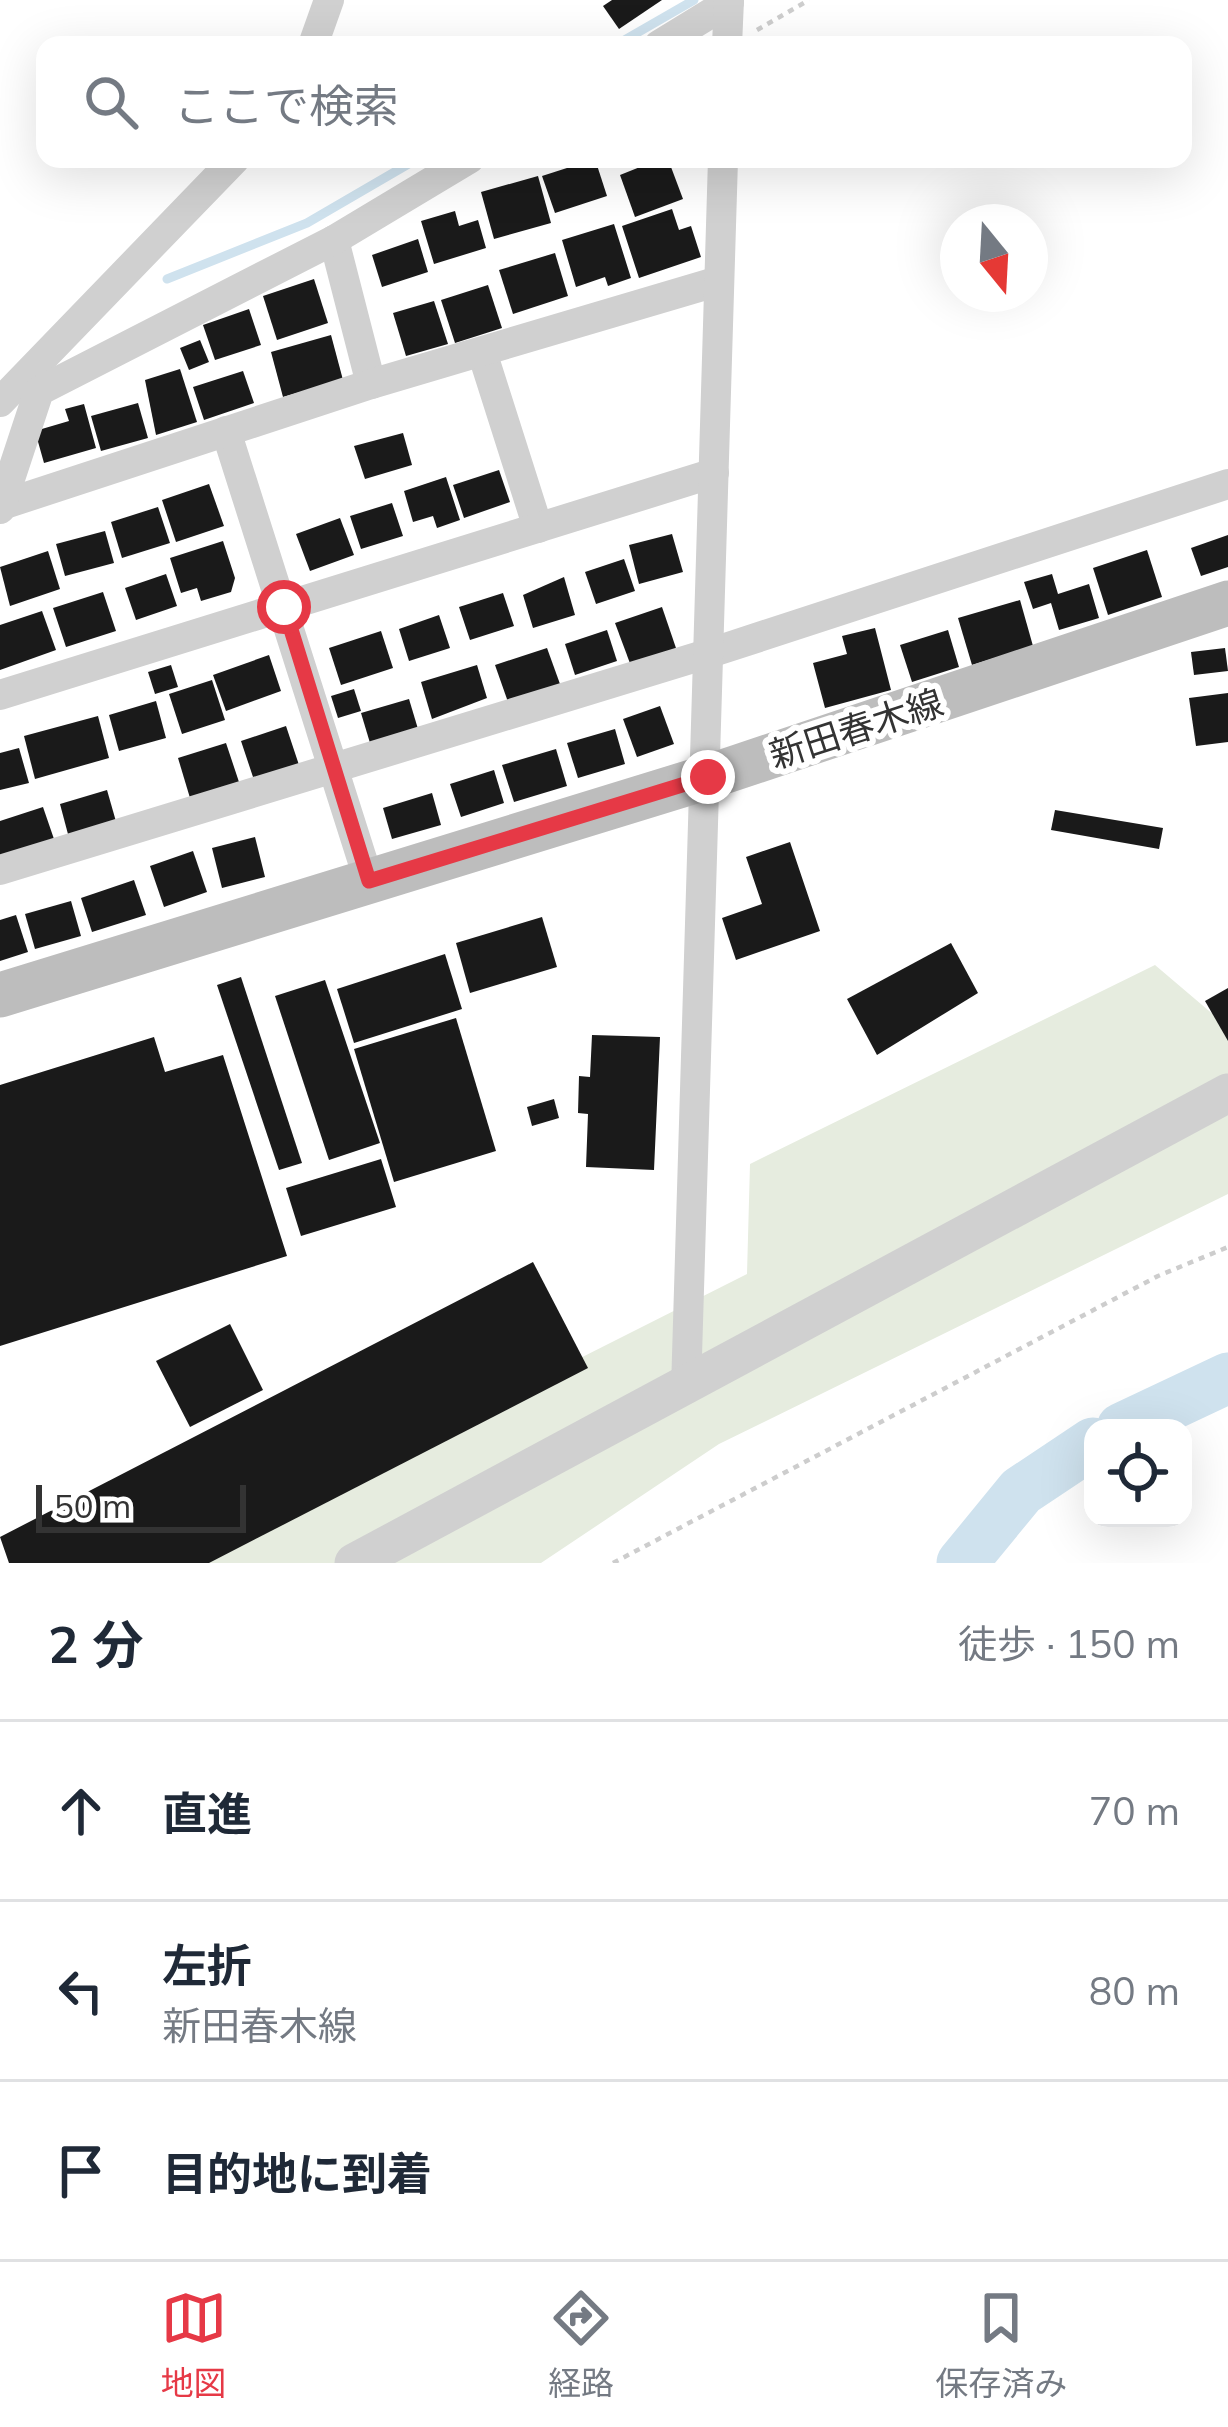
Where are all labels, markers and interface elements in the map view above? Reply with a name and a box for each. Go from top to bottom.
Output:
search box [36,36,1192,168]
icon: search [78,69,144,135]
text: ここで検索 [174,77,399,133]
north arrow [940,204,1048,312]
route start [257,580,311,634]
street label: 新田春木線 [763,679,949,777]
route end [681,750,735,804]
map controls [1084,1419,1192,1527]
button: locate [1084,1419,1192,1527]
scale bar [36,1479,246,1532]
text: 50 m [54,1485,131,1526]
text: 2 分 [48,1612,144,1676]
text: 徒歩 · 150 m [958,1619,1180,1668]
icon: ahead [48,1778,114,1844]
text: 直進 [162,1785,252,1841]
text: 70 m [1089,1786,1180,1835]
text: 左折 [162,1937,252,1993]
icon: left [48,1958,114,2024]
text: 80 m [1089,1966,1180,2015]
text: 新田春木線 [162,2001,357,2050]
icon: arrive [48,2138,114,2204]
text: 目的地に到着 [162,2145,432,2201]
tab: 地図 [161,2285,227,2405]
tab: 経路 [548,2285,614,2405]
tab: 保存済み [935,2285,1067,2405]

